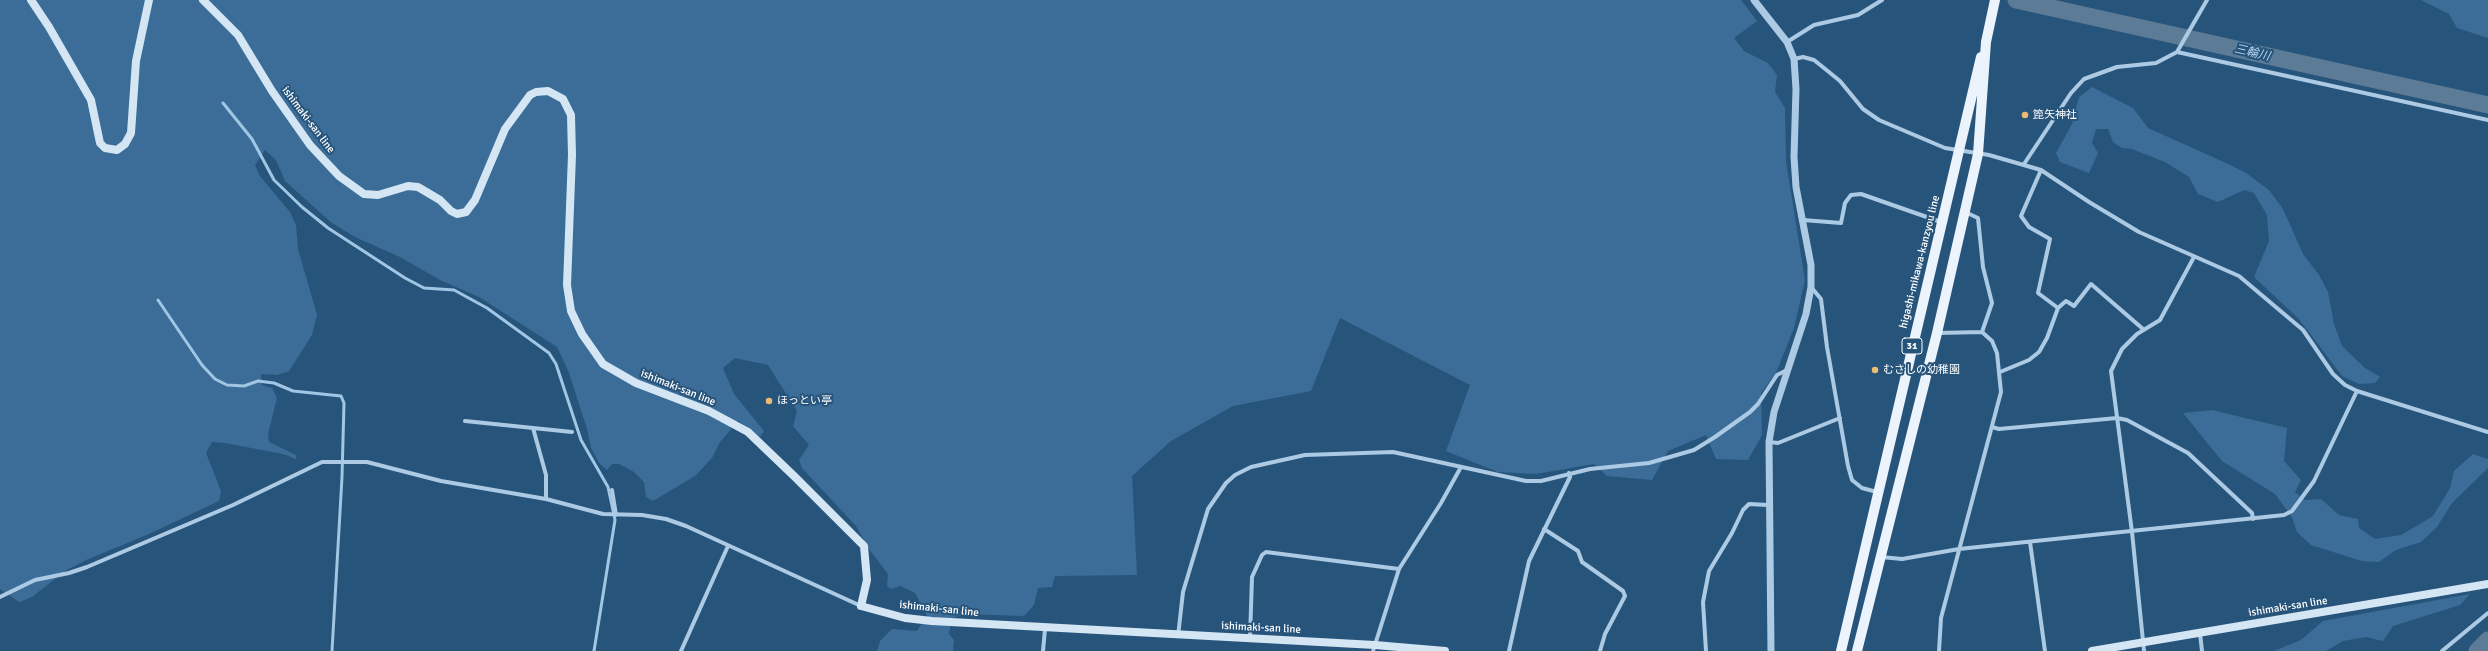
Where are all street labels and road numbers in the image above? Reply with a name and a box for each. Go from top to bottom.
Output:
street label: ishimaki-san line [279,84,337,156]
street label: higashi-mikawa-kanzyou line [1897,194,1943,330]
road number: 31 [1902,338,1922,354]
street label: ishimaki-san line [639,367,717,409]
street label: ishimaki-san line [2248,594,2328,620]
street label: ishimaki-san line [899,598,979,620]
street label: ishimaki-san line [1221,619,1301,637]

